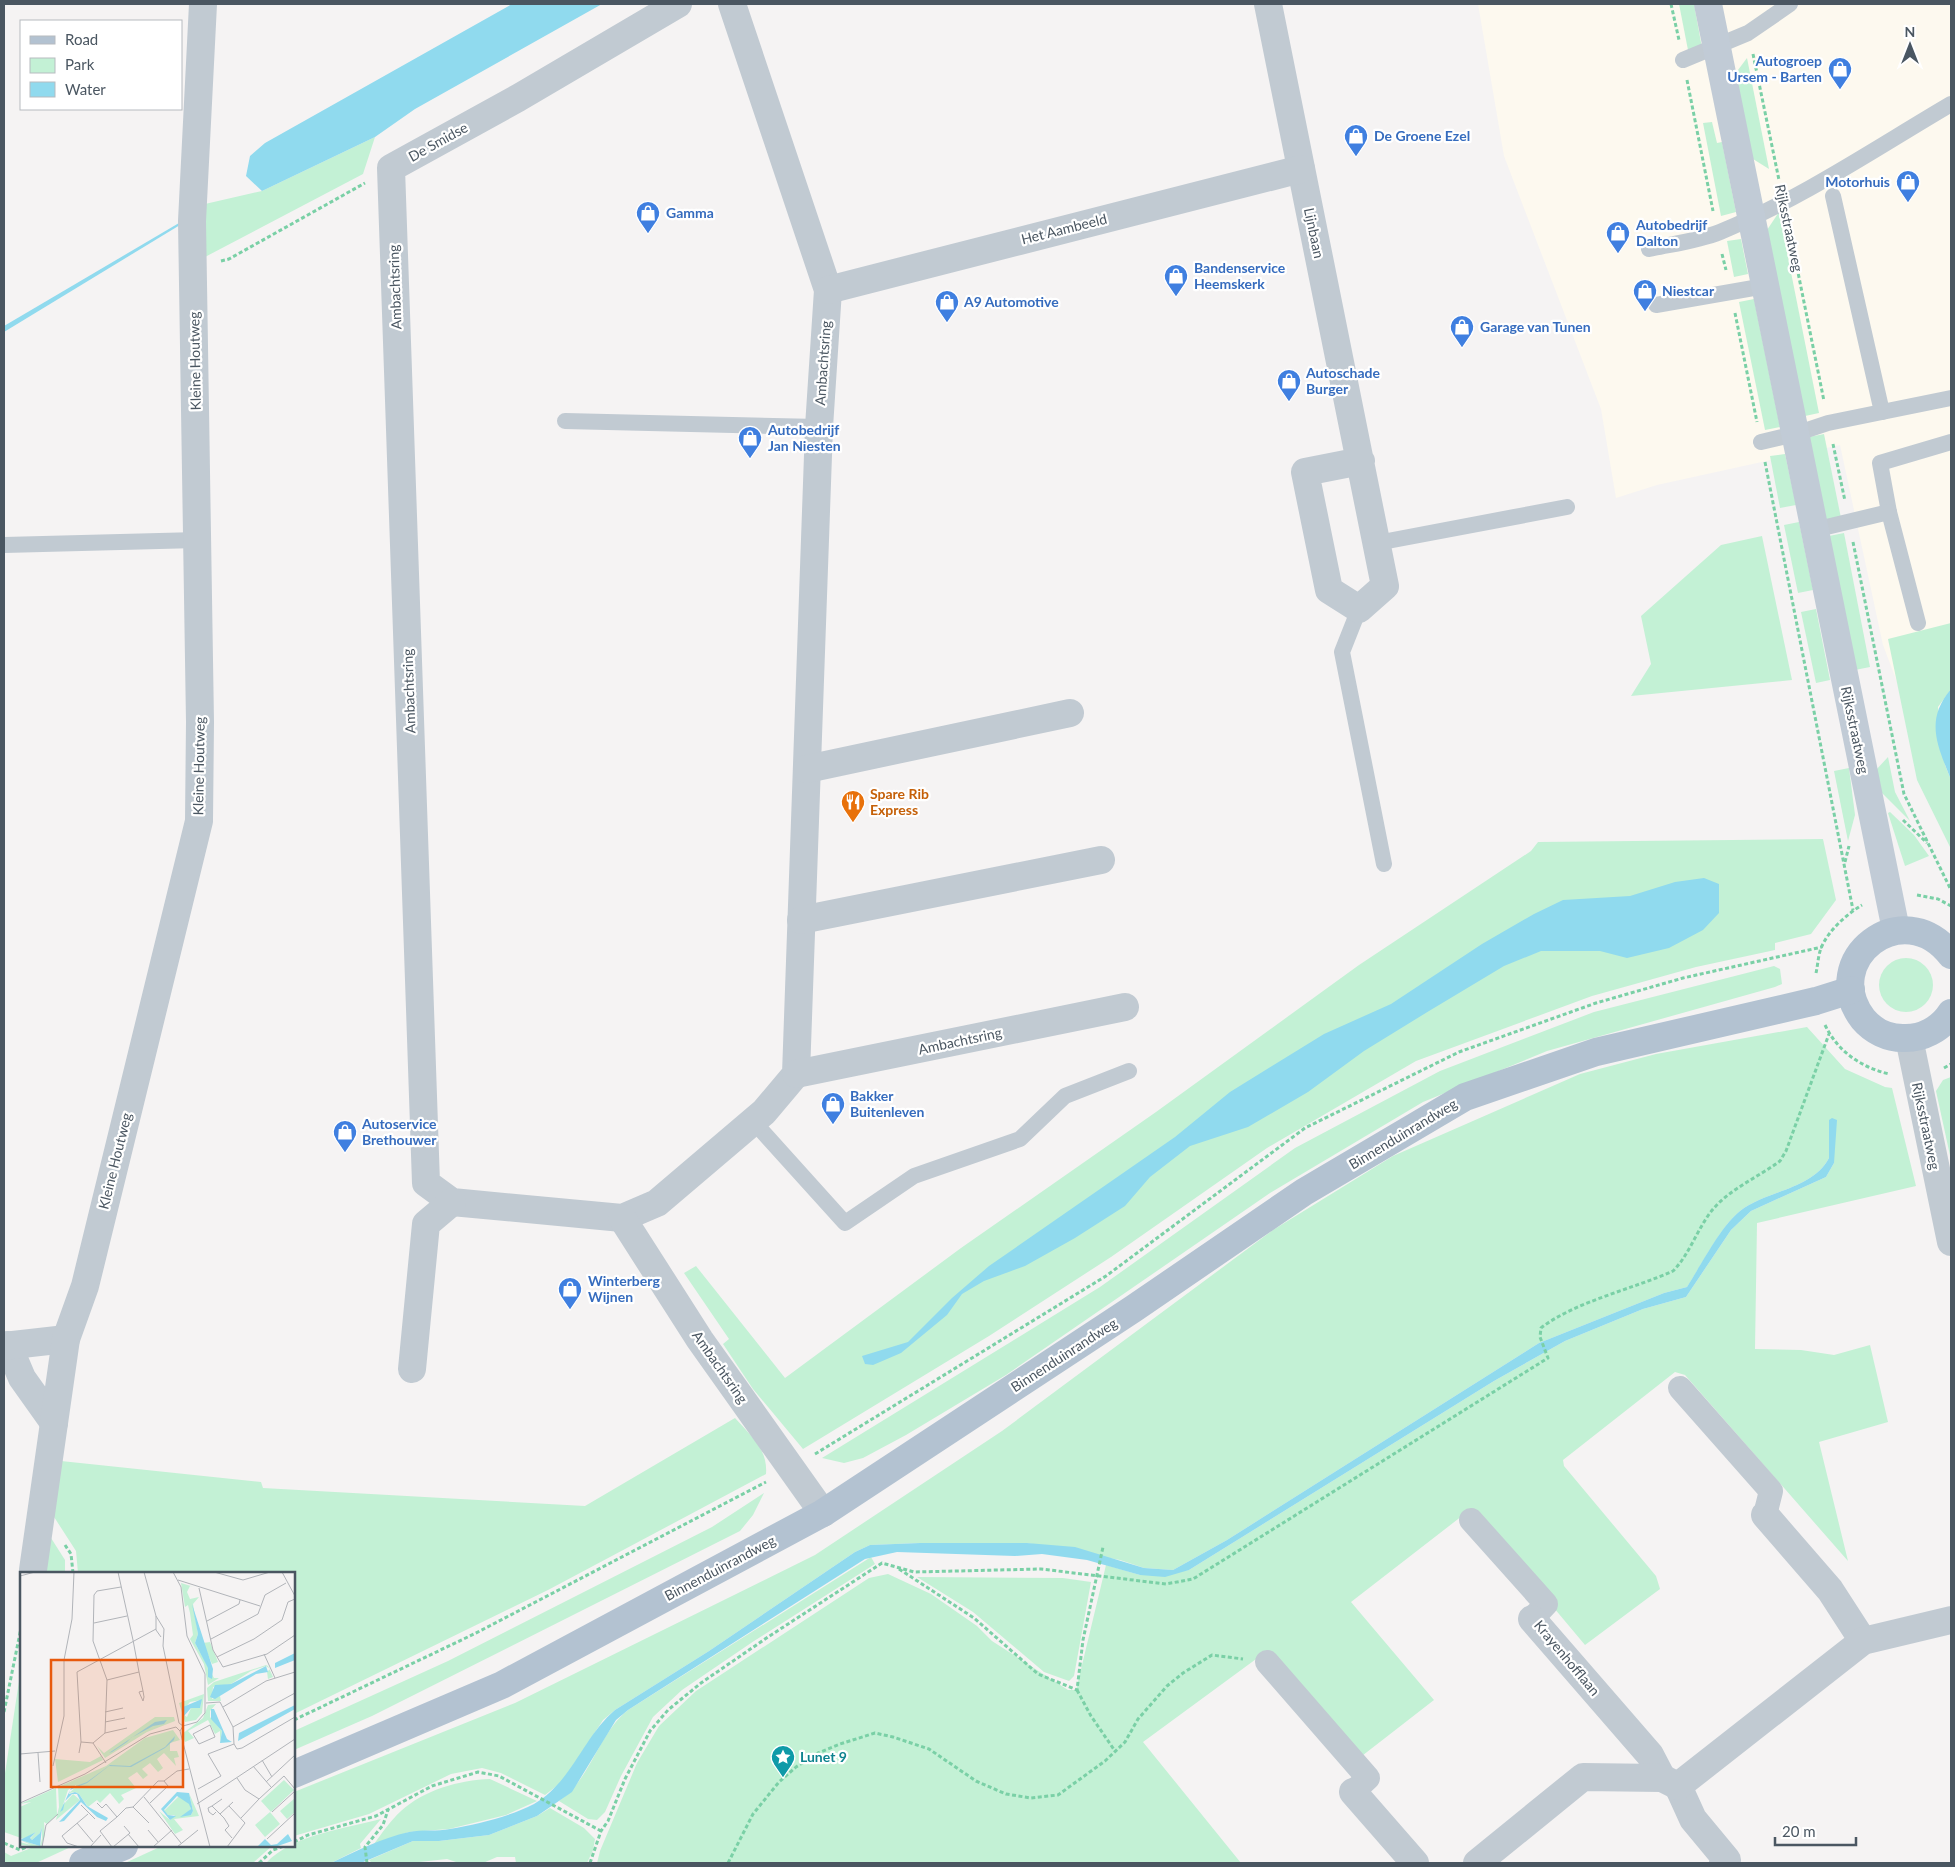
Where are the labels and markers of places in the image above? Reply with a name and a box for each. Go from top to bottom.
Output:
place label: Autogroep Ursem - Barten [1727,52,1822,85]
shop icon: Autogroep Ursem - Barten [1827,56,1853,90]
shop icon: De Groene Ezel [1343,123,1369,157]
place label: De Groene Ezel [1374,127,1470,144]
shop icon: Motorhuis [1895,169,1921,203]
place label: Motorhuis [1825,173,1890,190]
shop icon: Gamma [635,200,661,234]
place label: Gamma [666,204,714,221]
place label: Autobedrijf Dalton [1635,216,1707,249]
shop icon: Autobedrijf Dalton [1605,220,1631,254]
place label: Bandenservice Heemskerk [1194,259,1286,292]
shop icon: Bandenservice Heemskerk [1163,263,1189,297]
shop icon: Niestcar [1632,278,1658,312]
place label: Niestcar [1662,282,1715,299]
shop icon: A9 Automotive [934,289,960,323]
place label: A9 Automotive [963,293,1059,310]
shop icon: Garage van Tunen [1449,314,1475,348]
place label: Garage van Tunen [1480,318,1591,335]
place label: Autoschade Burger [1305,364,1380,397]
shop icon: Autoschade Burger [1276,368,1302,402]
place label: Autobedrijf Jan Niesten [767,421,841,454]
shop icon: Autobedrijf Jan Niesten [737,425,763,459]
place label: Spare Rib Express [870,785,929,818]
restaurant icon: Spare Rib Express [840,789,866,823]
place label: Bakker Buitenleven [850,1087,924,1120]
shop icon: Bakker Buitenleven [820,1091,846,1125]
place label: Autoservice Brethouwer [361,1115,437,1148]
shop icon: Autoservice Brethouwer [332,1119,358,1153]
place label: Winterberg Wijnen [588,1272,660,1305]
shop icon: Winterberg Wijnen [557,1276,583,1310]
place icon: Lunet 9 [770,1744,796,1778]
place label: Lunet 9 [800,1748,847,1765]

